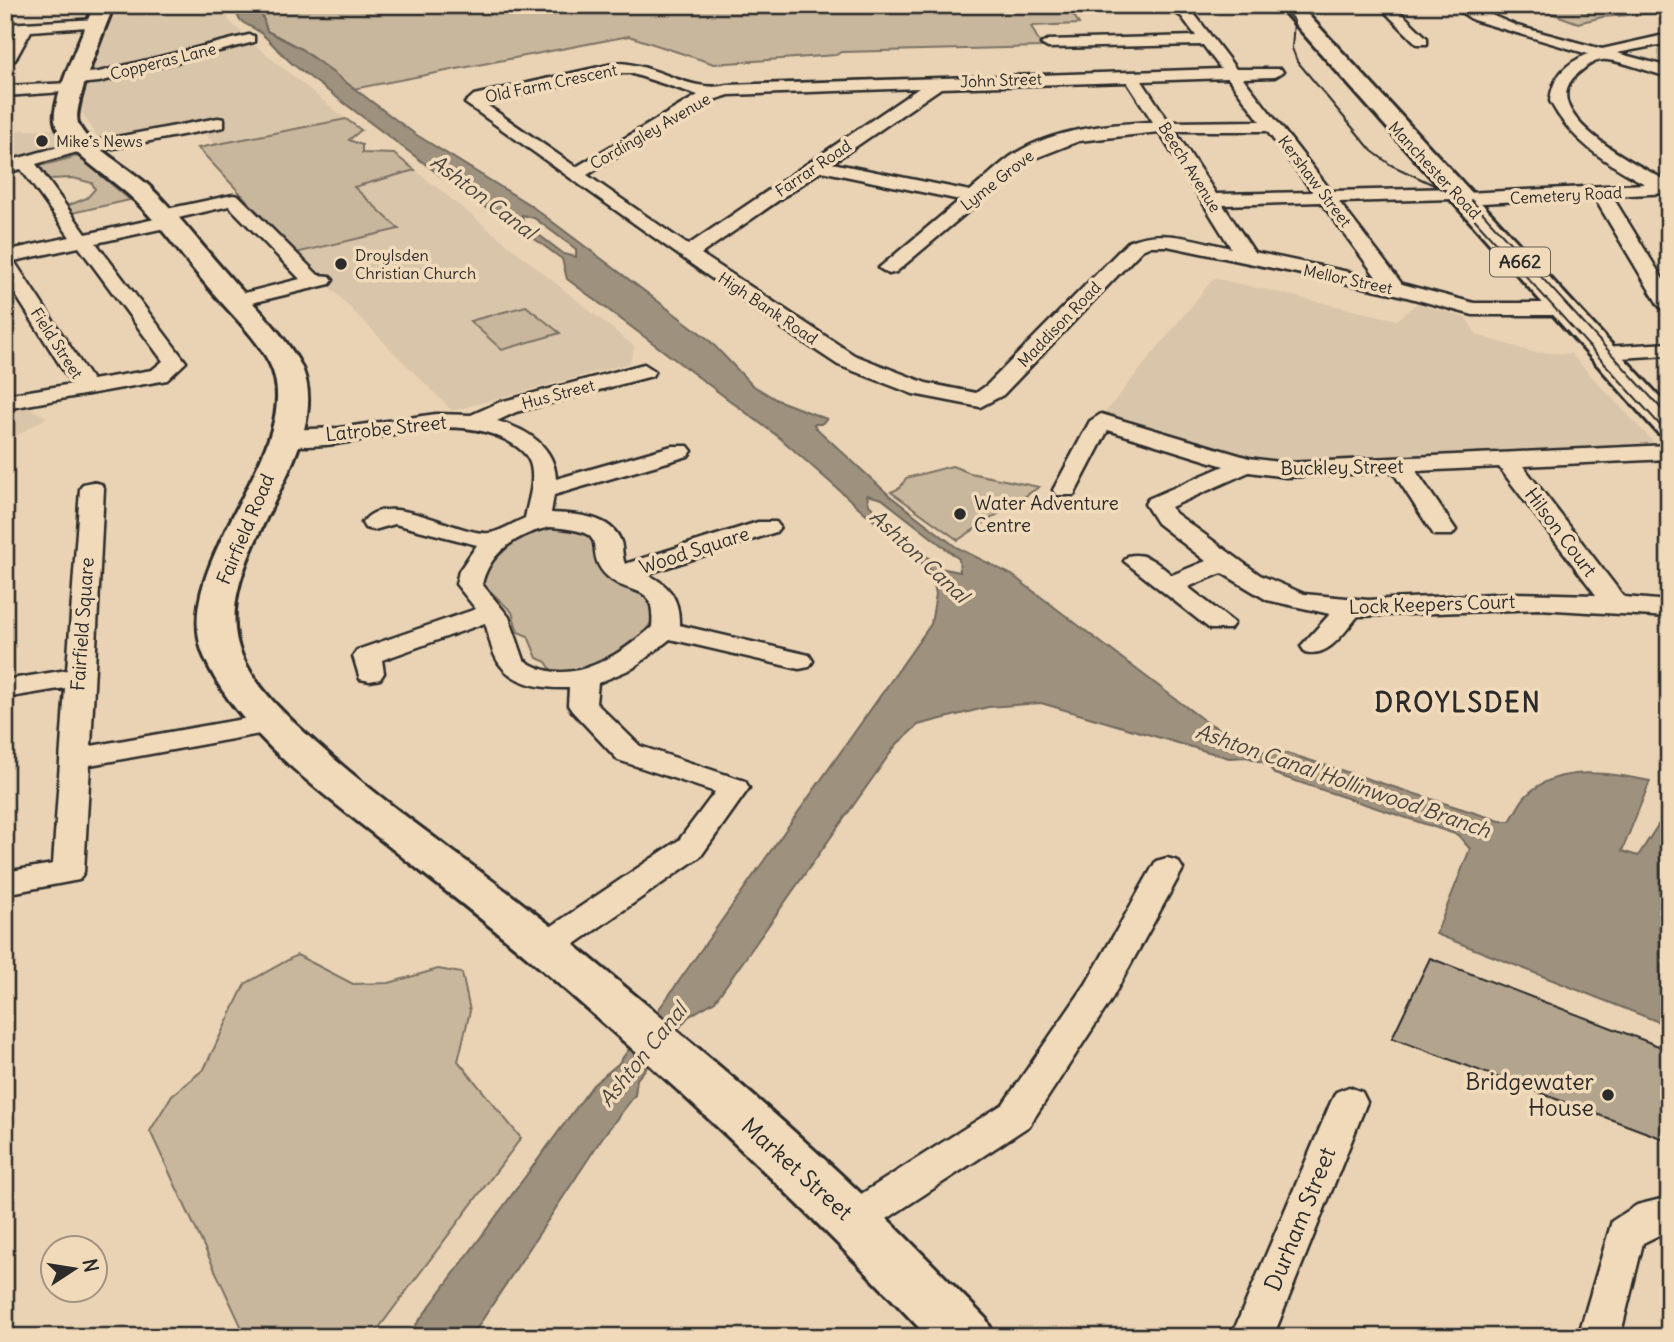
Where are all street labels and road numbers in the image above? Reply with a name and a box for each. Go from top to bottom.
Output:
street label: Copperas Lane [108,38,218,84]
street label: Old Farm Crescent [483,59,619,107]
street label: John Street [960,69,1043,91]
street label: Cordingley Avenue [586,88,714,174]
street label: Manchester Road [1385,117,1485,223]
street label: Beech Avenue [1154,118,1226,216]
street label: Kershaw Street [1274,131,1356,231]
street label: Farrar Road [771,135,855,201]
street label: Lyme Grove [956,145,1038,215]
street label: Cemetery Road [1509,182,1623,208]
road number: A662 [1490,248,1550,276]
street label: Mellor Street [1302,260,1395,298]
street label: High Bank Road [715,267,821,349]
street label: Maddison Road [1013,277,1105,371]
street label: Field Street [27,304,88,383]
street label: Hus Street [519,375,597,413]
street label: Latrobe Street [324,410,448,446]
street label: Buckley Street [1280,454,1404,480]
street label: Fairfield Road [211,470,279,588]
street label: Hilson Court [1520,483,1602,581]
street label: Wood Square [636,521,752,579]
street label: Fairfield Square [65,556,99,692]
street label: Lock Keepers Court [1348,589,1516,619]
street label: Market Street [736,1111,859,1226]
street label: Durham Street [1258,1142,1342,1295]

